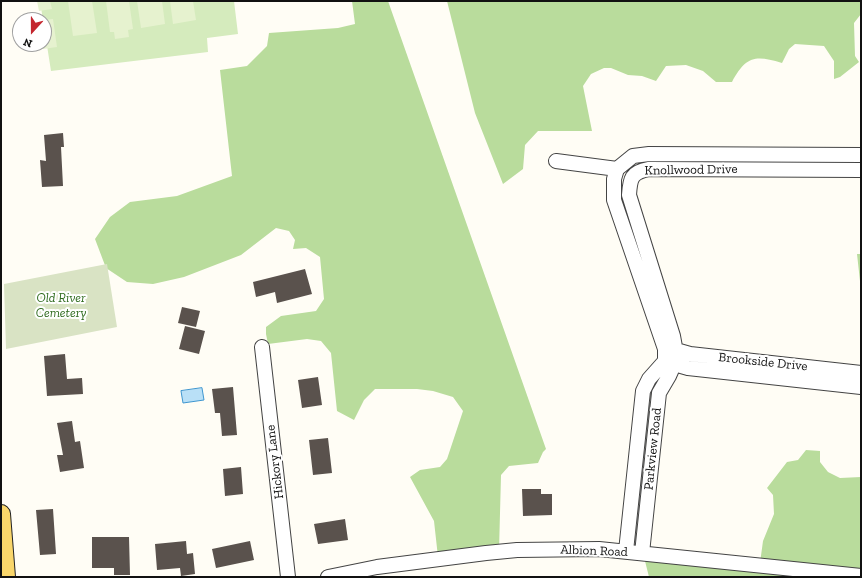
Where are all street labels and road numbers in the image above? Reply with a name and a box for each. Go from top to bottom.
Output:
street label: Knollwood Drive [644,161,738,179]
street label: Brookside Drive [718,350,808,374]
street label: Parkview Road [641,407,665,491]
street label: Hickory Lane [263,424,287,500]
street label: Albion Road [560,542,628,560]

